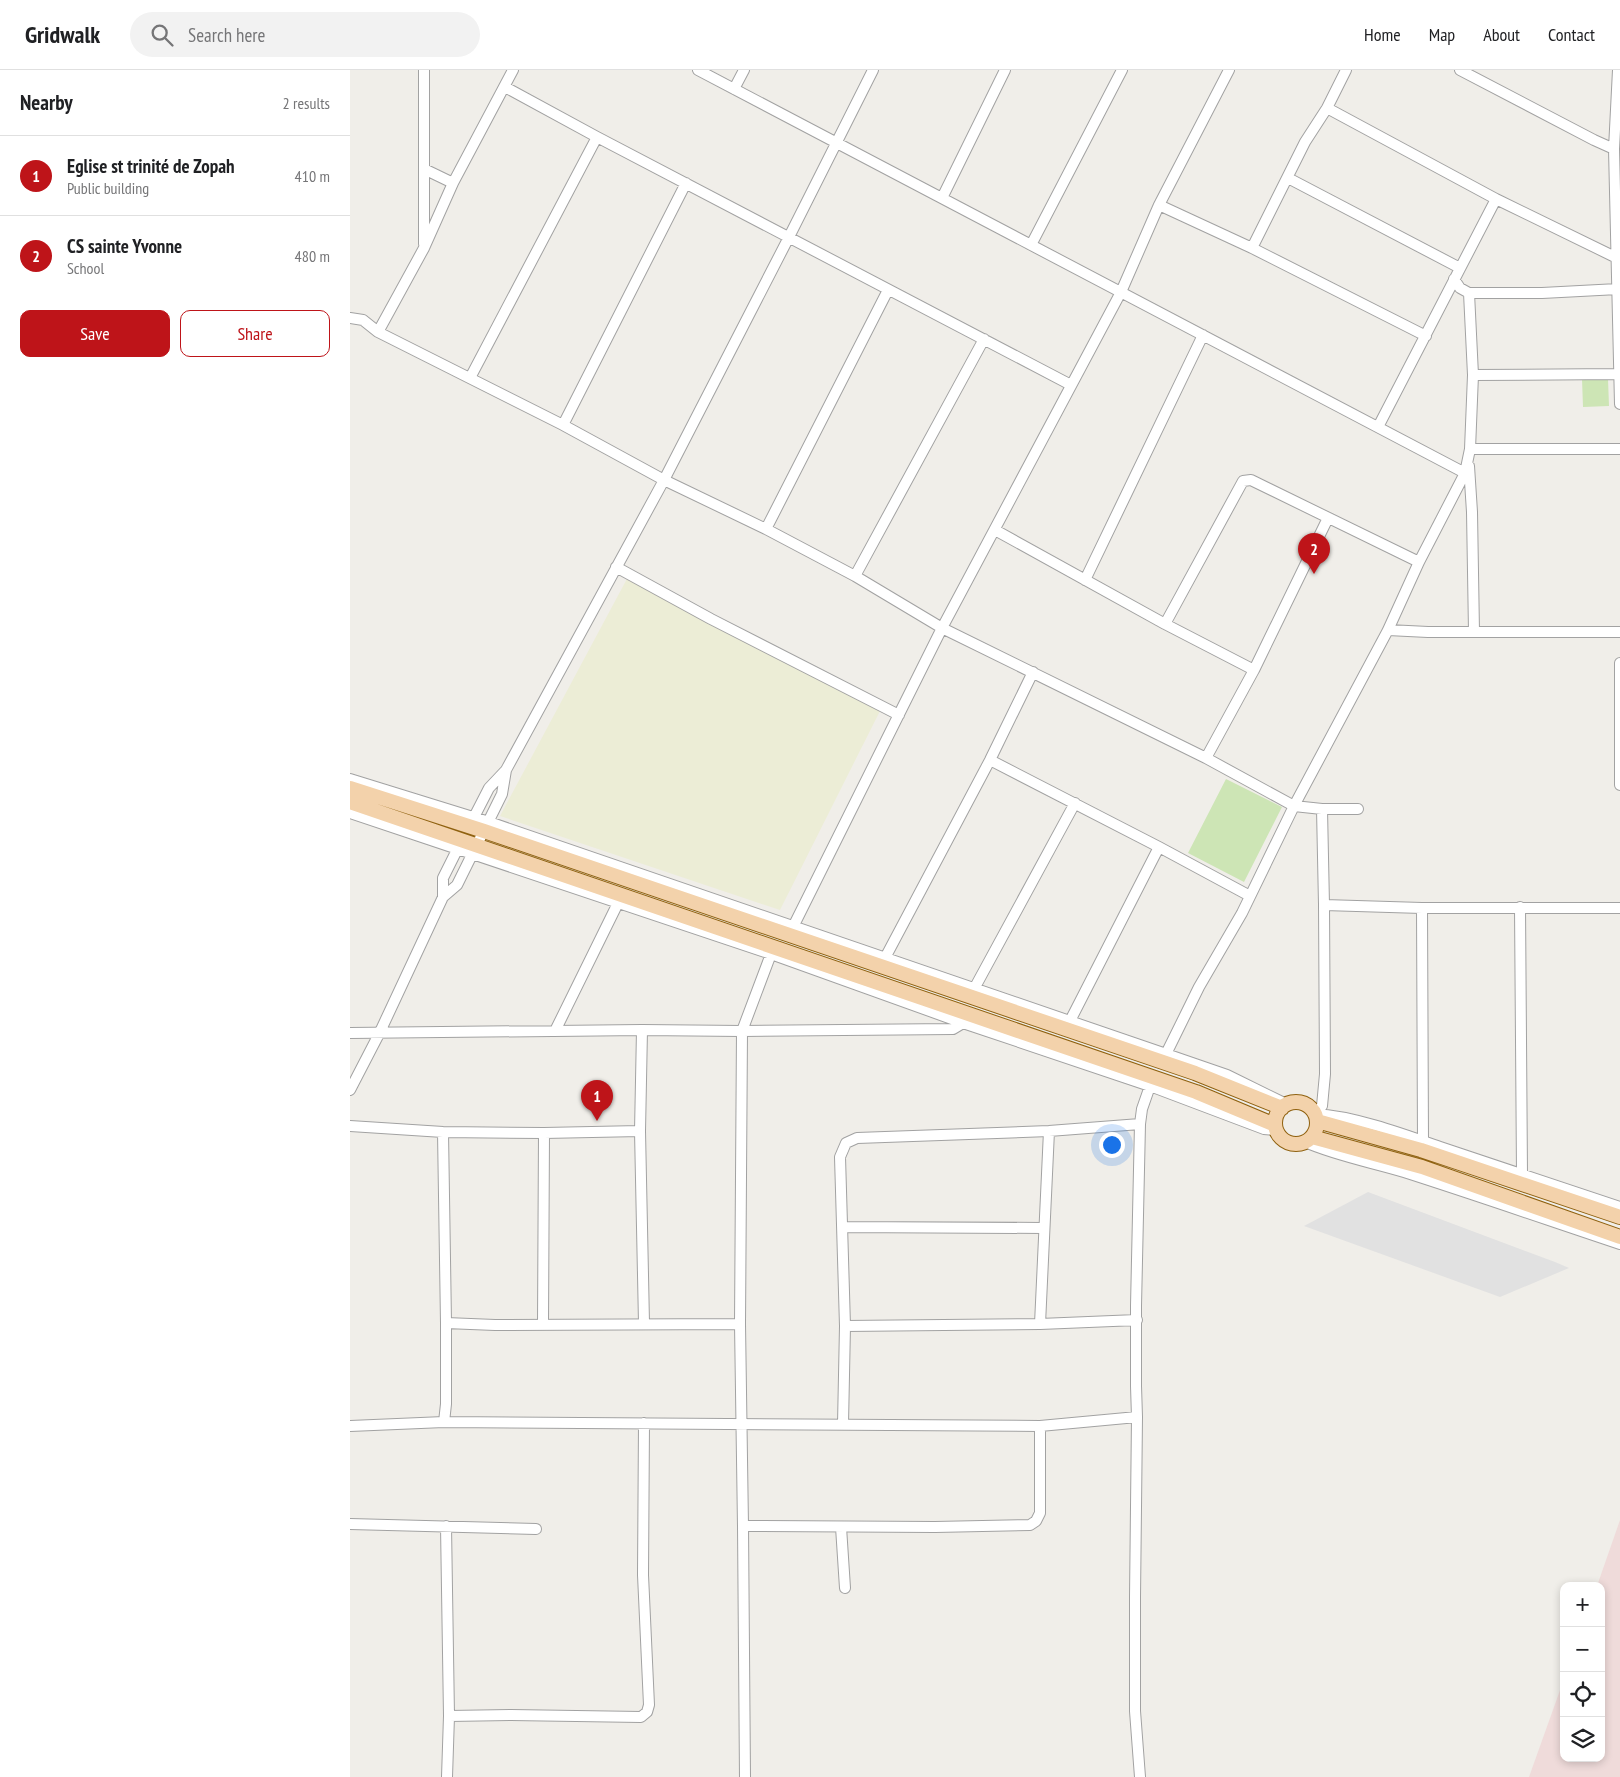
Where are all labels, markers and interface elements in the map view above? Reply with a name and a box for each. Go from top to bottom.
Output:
search box [130,12,480,57]
text: Gridwalk [25,19,100,50]
icon: search [148,21,176,49]
text: Search here [188,23,265,47]
text: Home [1364,23,1401,46]
text: Map [1429,23,1455,46]
text: About [1483,23,1520,46]
text: Contact [1548,23,1595,46]
text: Nearby [20,89,73,116]
text: 2 results [283,93,330,113]
text: Eglise st trinité de Zopah [67,154,235,178]
text: 1 [32,166,40,186]
text: 410 m [295,166,330,186]
text: Public building [67,178,149,198]
text: CS sainte Yvonne [67,234,182,258]
text: 2 [32,246,40,266]
text: 480 m [295,246,330,266]
text: School [67,258,104,278]
button: Save [20,310,170,357]
button: Share [180,310,330,357]
pin: 2 [1298,533,1330,574]
pin: 1 [581,1080,613,1121]
your location [1099,1132,1125,1158]
map controls [1560,1582,1605,1762]
button: + [1560,1582,1605,1627]
button: − [1560,1627,1605,1672]
button: locate [1560,1672,1605,1717]
button: layers [1560,1717,1605,1762]

